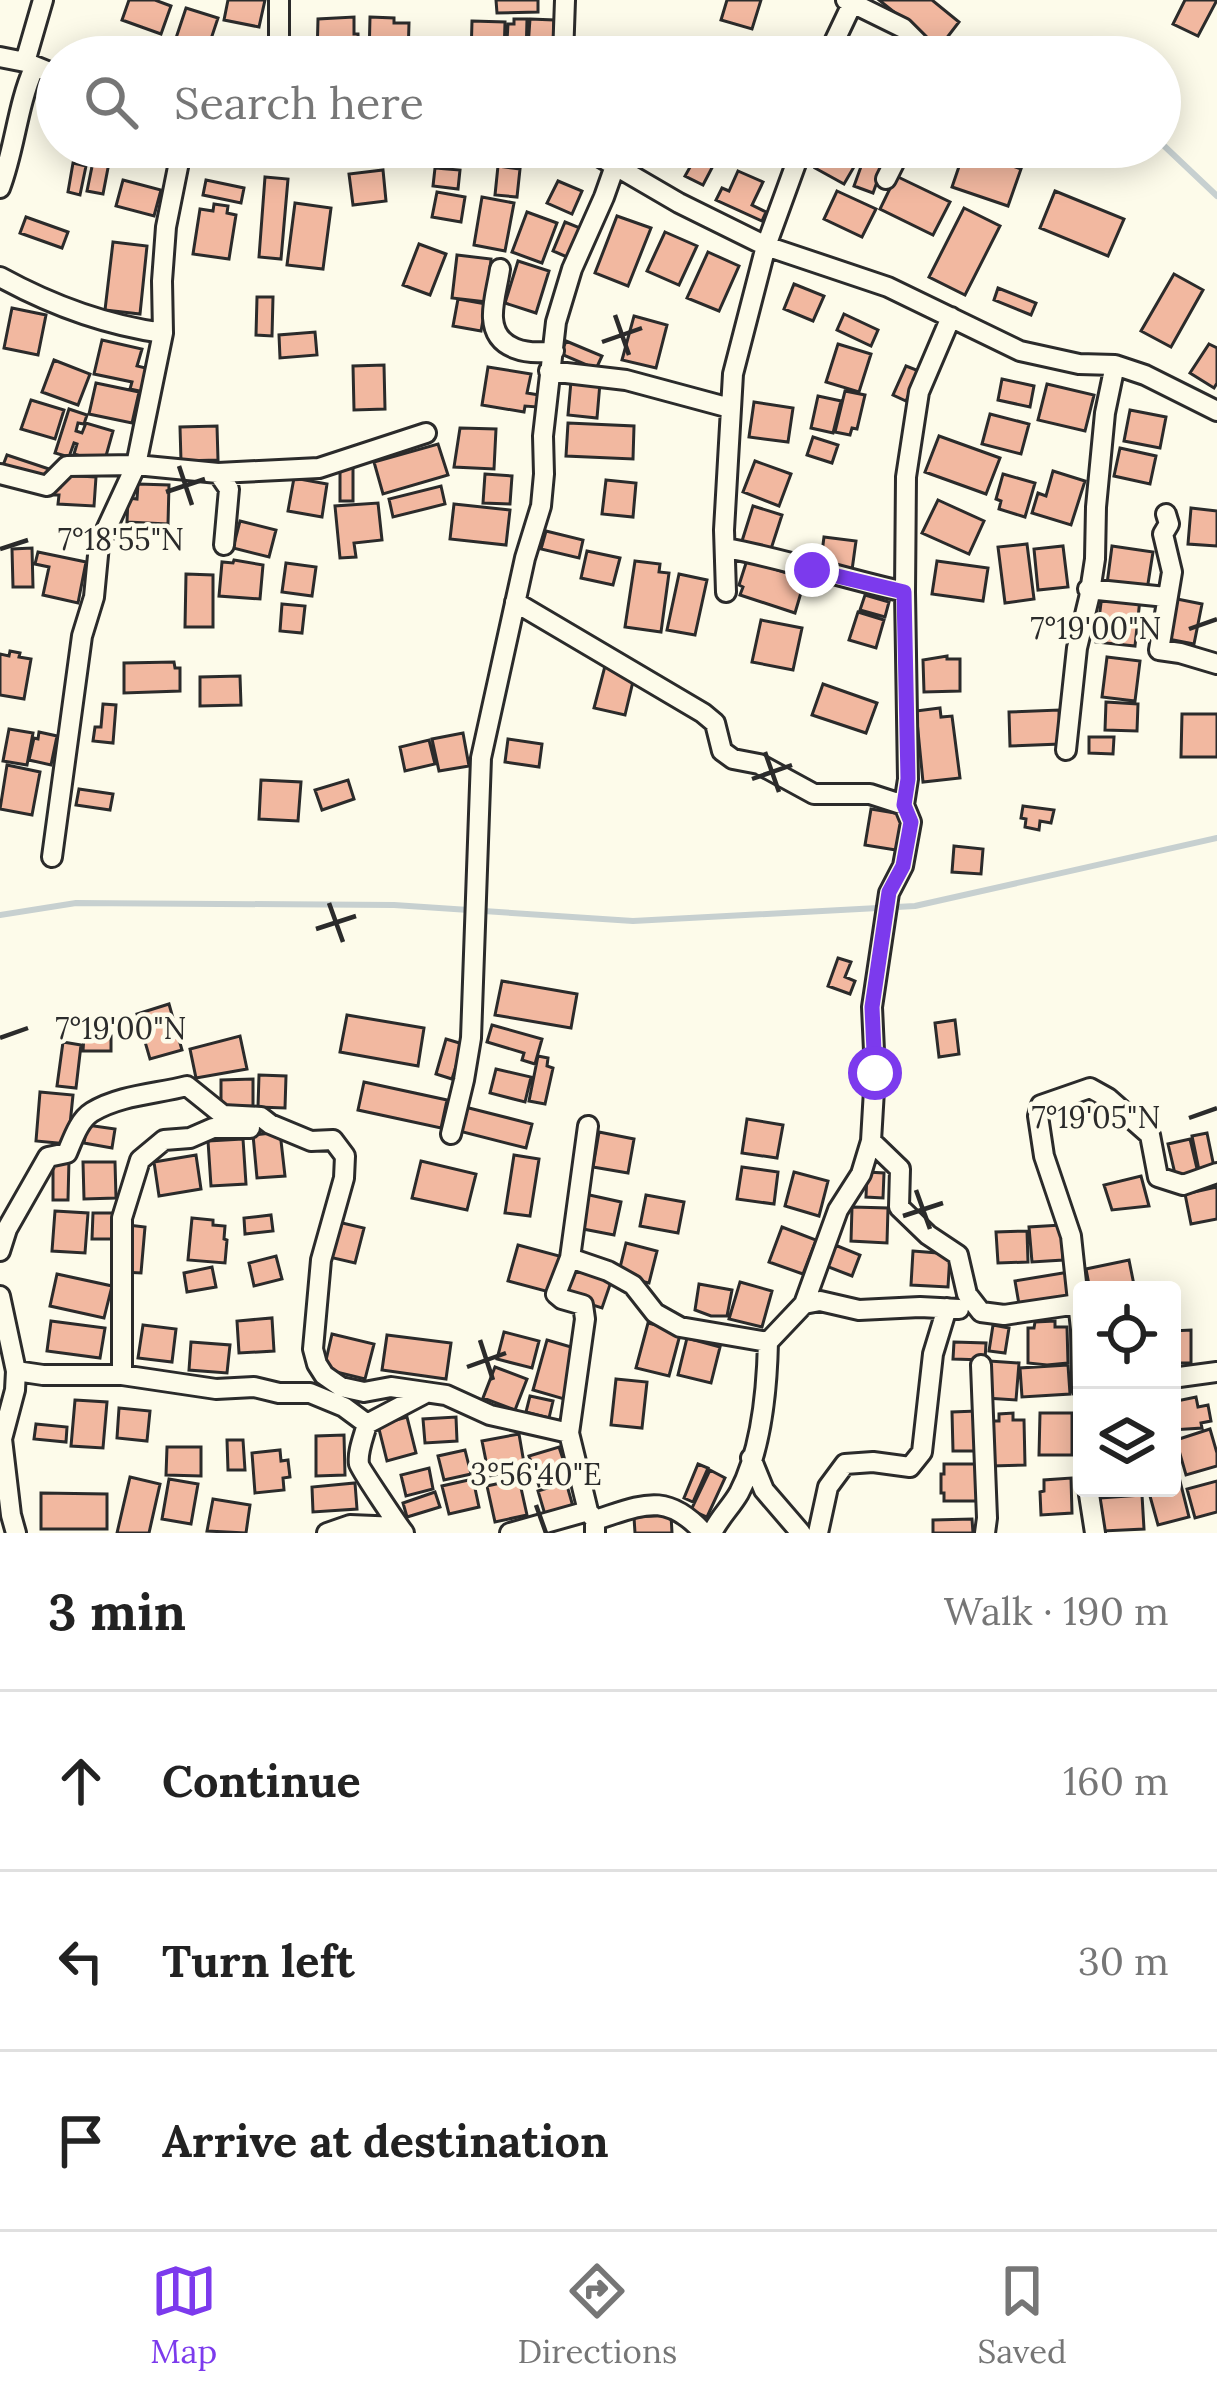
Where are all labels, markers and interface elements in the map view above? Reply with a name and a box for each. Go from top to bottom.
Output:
search box [36,36,1181,168]
icon: search [78,69,144,135]
text: Search here [174,74,424,131]
text: 7°18'55"N [58,520,184,558]
route end [785,543,839,597]
text: 7°19'00"N [1031,609,1161,647]
text: 7°19'00"N [56,1009,186,1047]
route start [848,1046,902,1100]
text: 7°19'05"N [1032,1098,1160,1136]
map controls [1073,1281,1181,1497]
button: locate [1073,1281,1181,1389]
button: layers [1073,1389,1181,1497]
text: 3°56'40"E [470,1455,602,1493]
text: 3 min [48,1579,186,1644]
text: Walk · 190 m [944,1586,1169,1636]
icon: ahead [48,1748,114,1814]
text: Continue [162,1752,361,1809]
text: 160 m [1063,1756,1169,1806]
icon: left [48,1928,114,1994]
text: Turn left [162,1932,355,1989]
text: 30 m [1078,1936,1169,1986]
icon: arrive [48,2108,114,2174]
text: Arrive at destination [162,2112,609,2169]
tab: Map [150,2258,217,2372]
tab: Directions [518,2258,677,2372]
tab: Saved [978,2258,1067,2372]

